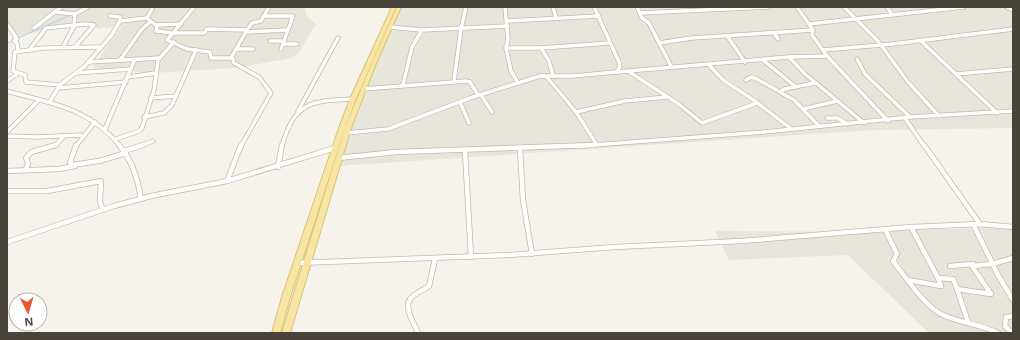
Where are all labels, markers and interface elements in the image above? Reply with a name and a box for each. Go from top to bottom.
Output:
north arrow [8,292,48,332]
text: N [24,315,34,330]

